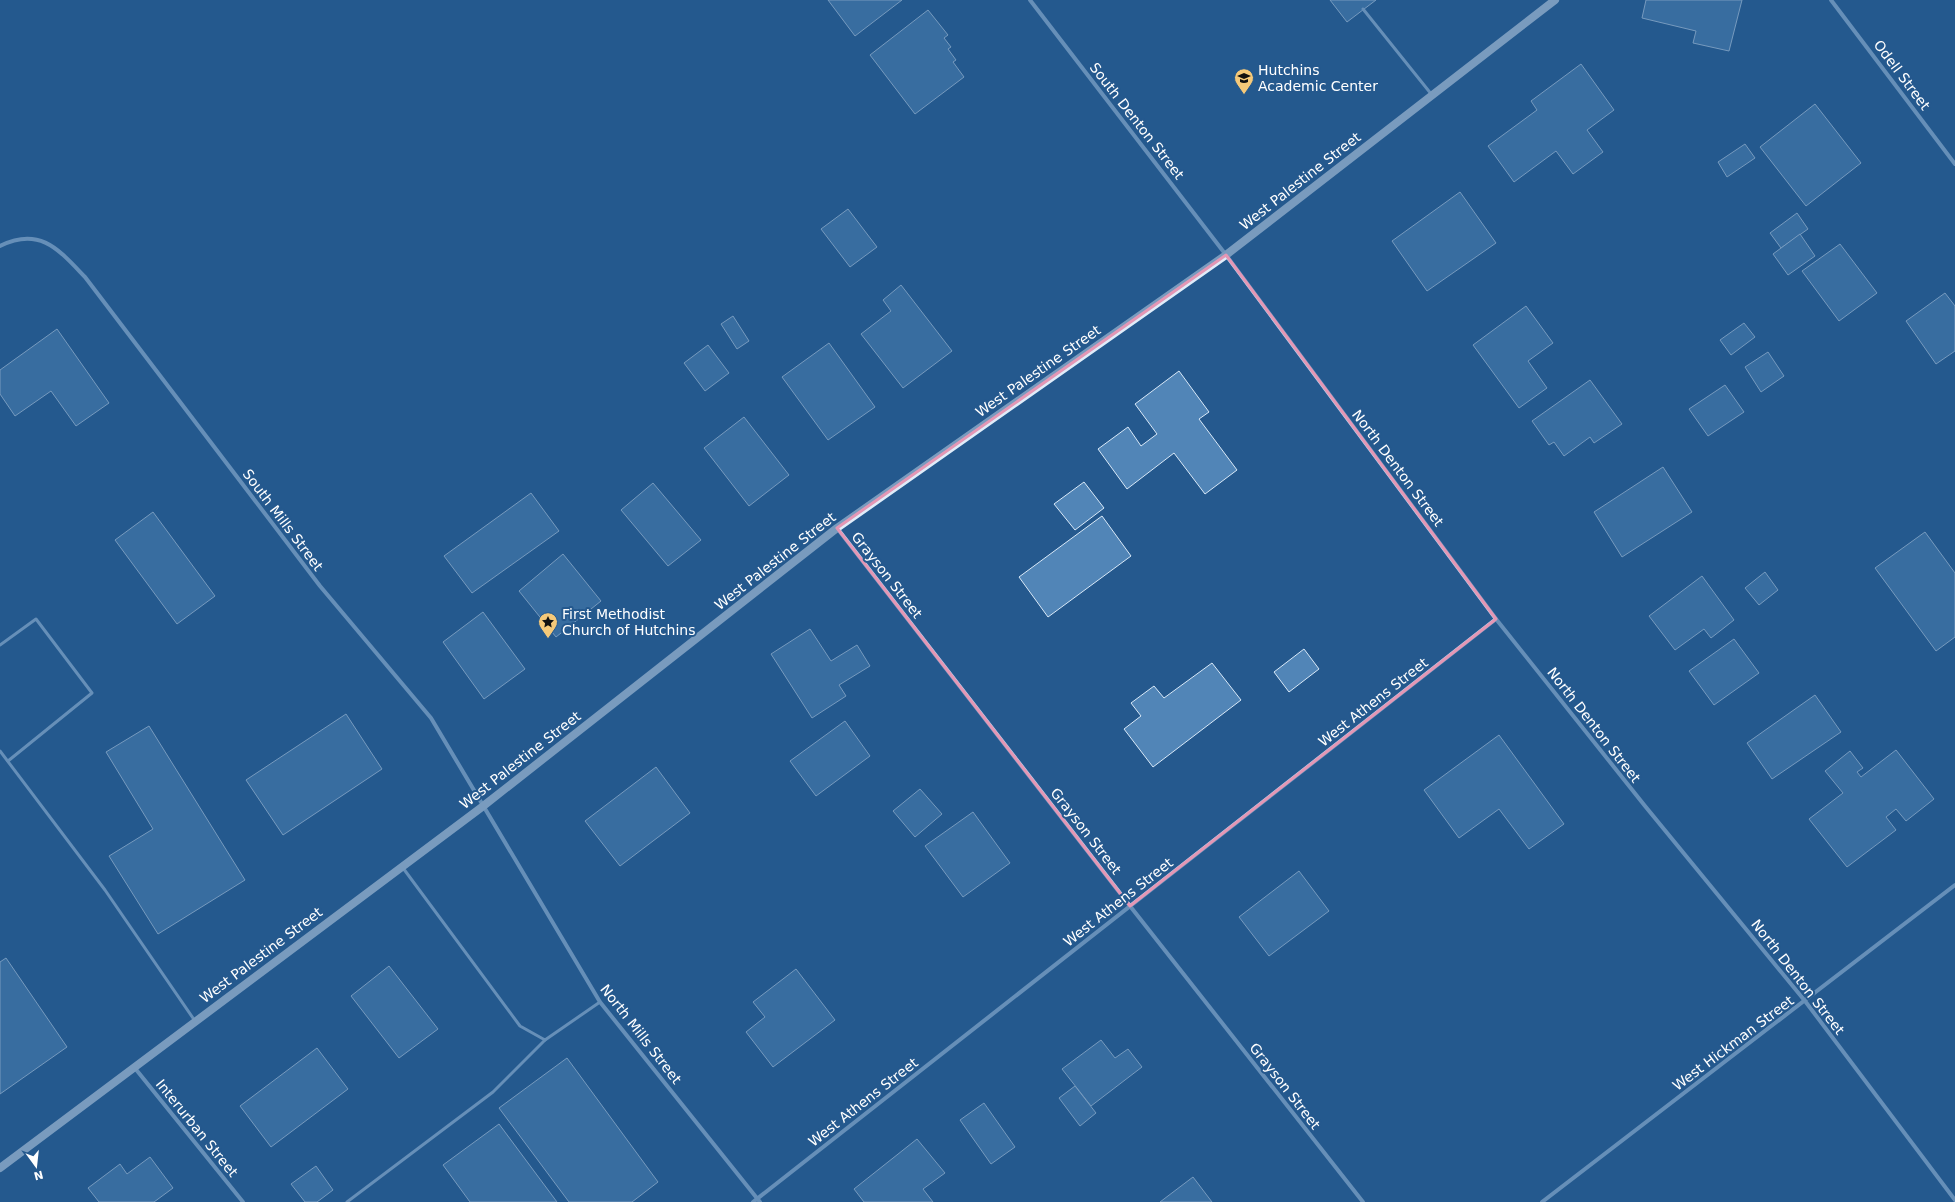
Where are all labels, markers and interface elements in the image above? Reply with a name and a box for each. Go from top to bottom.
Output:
street label: Odell Street [1871,37,1934,113]
street label: South Denton Street [1087,60,1188,183]
place label: Hutchins Academic Center [1258,62,1378,94]
school or university icon: Hutchins Academic Center [1233,67,1255,95]
street label: West Palestine Street [1236,129,1364,233]
street label: West Palestine Street [972,321,1104,420]
street label: North Denton Street [1349,407,1447,530]
street label: South Mills Street [240,466,327,574]
street label: West Palestine Street [711,509,839,613]
street label: Grayson Street [848,529,926,622]
place label: First Methodist Church of Hutchins [562,606,695,638]
place icon: First Methodist Church of Hutchins [537,611,559,639]
street label: West Athens Street [1315,654,1431,750]
street label: North Denton Street [1544,664,1644,786]
street label: West Palestine Street [456,708,584,812]
street label: Grayson Street [1047,785,1125,878]
street label: West Athens Street [1060,854,1176,950]
street label: West Palestine Street [197,903,326,1006]
street label: North Denton Street [1748,916,1848,1038]
street label: North Mills Street [597,981,685,1087]
street label: West Hickman Street [1669,992,1797,1094]
street label: Grayson Street [1246,1040,1324,1133]
street label: West Athens Street [805,1054,921,1150]
street label: Interurban Street [153,1076,242,1180]
north arrow [16,1146,56,1186]
text: N [32,1168,45,1183]

